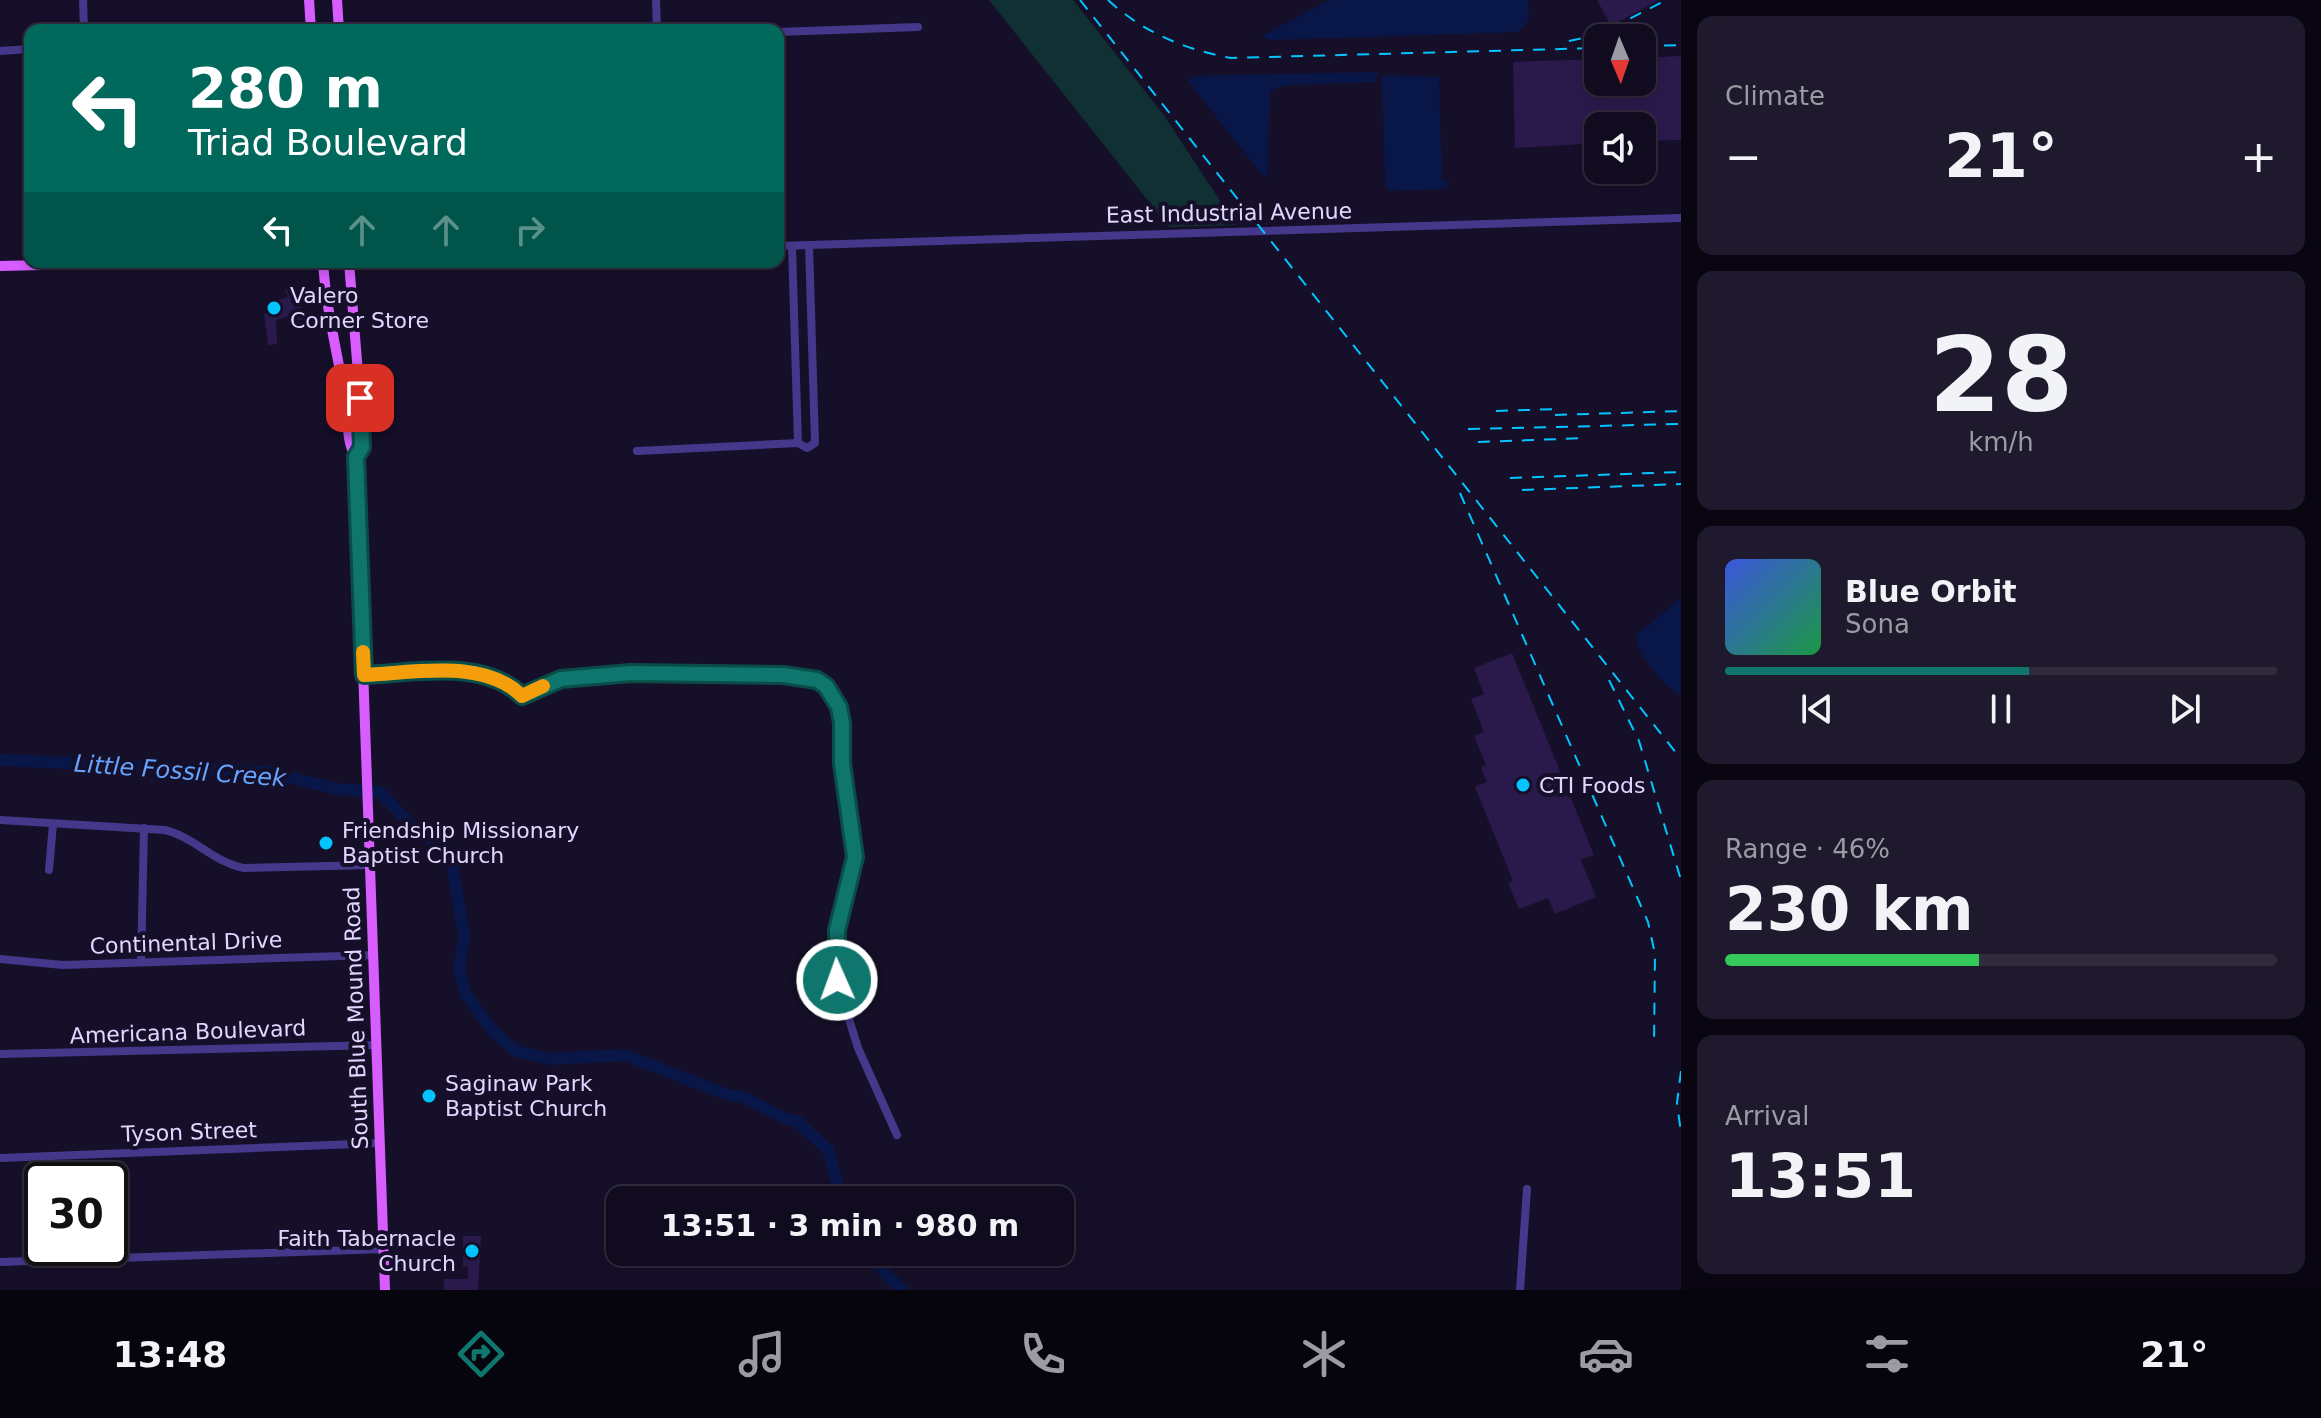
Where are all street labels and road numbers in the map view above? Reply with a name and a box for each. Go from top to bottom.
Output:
street label: East Industrial Avenue [1106,198,1352,228]
street label: South Blue Mound Road [339,886,373,1150]
street label: Continental Drive [89,927,283,959]
street label: Americana Boulevard [69,1015,307,1049]
street label: Tyson Street [120,1117,258,1147]

